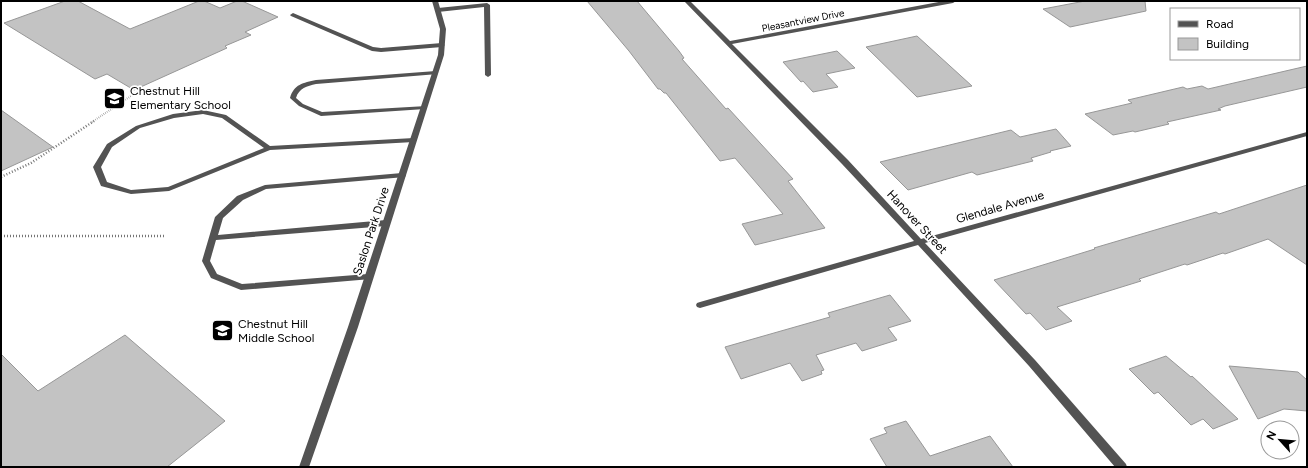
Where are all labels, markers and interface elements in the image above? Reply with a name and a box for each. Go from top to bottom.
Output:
street label: Pleasantview Drive [761,6,846,35]
legend [1170,8,1300,60]
text: Road [1206,17,1234,31]
text: Building [1206,37,1249,51]
place label: Chestnut Hill Elementary School [130,84,231,112]
school or university icon: Chestnut Hill Elementary School [101,85,127,111]
street label: Saslon Park Drive [350,185,392,277]
street label: Hanover Street [884,187,950,257]
street label: Glendale Avenue [954,188,1046,226]
place label: Chestnut Hill Middle School [238,317,314,345]
school or university icon: Chestnut Hill Middle School [210,318,236,344]
north arrow [1260,420,1300,460]
text: N [1264,429,1279,442]

